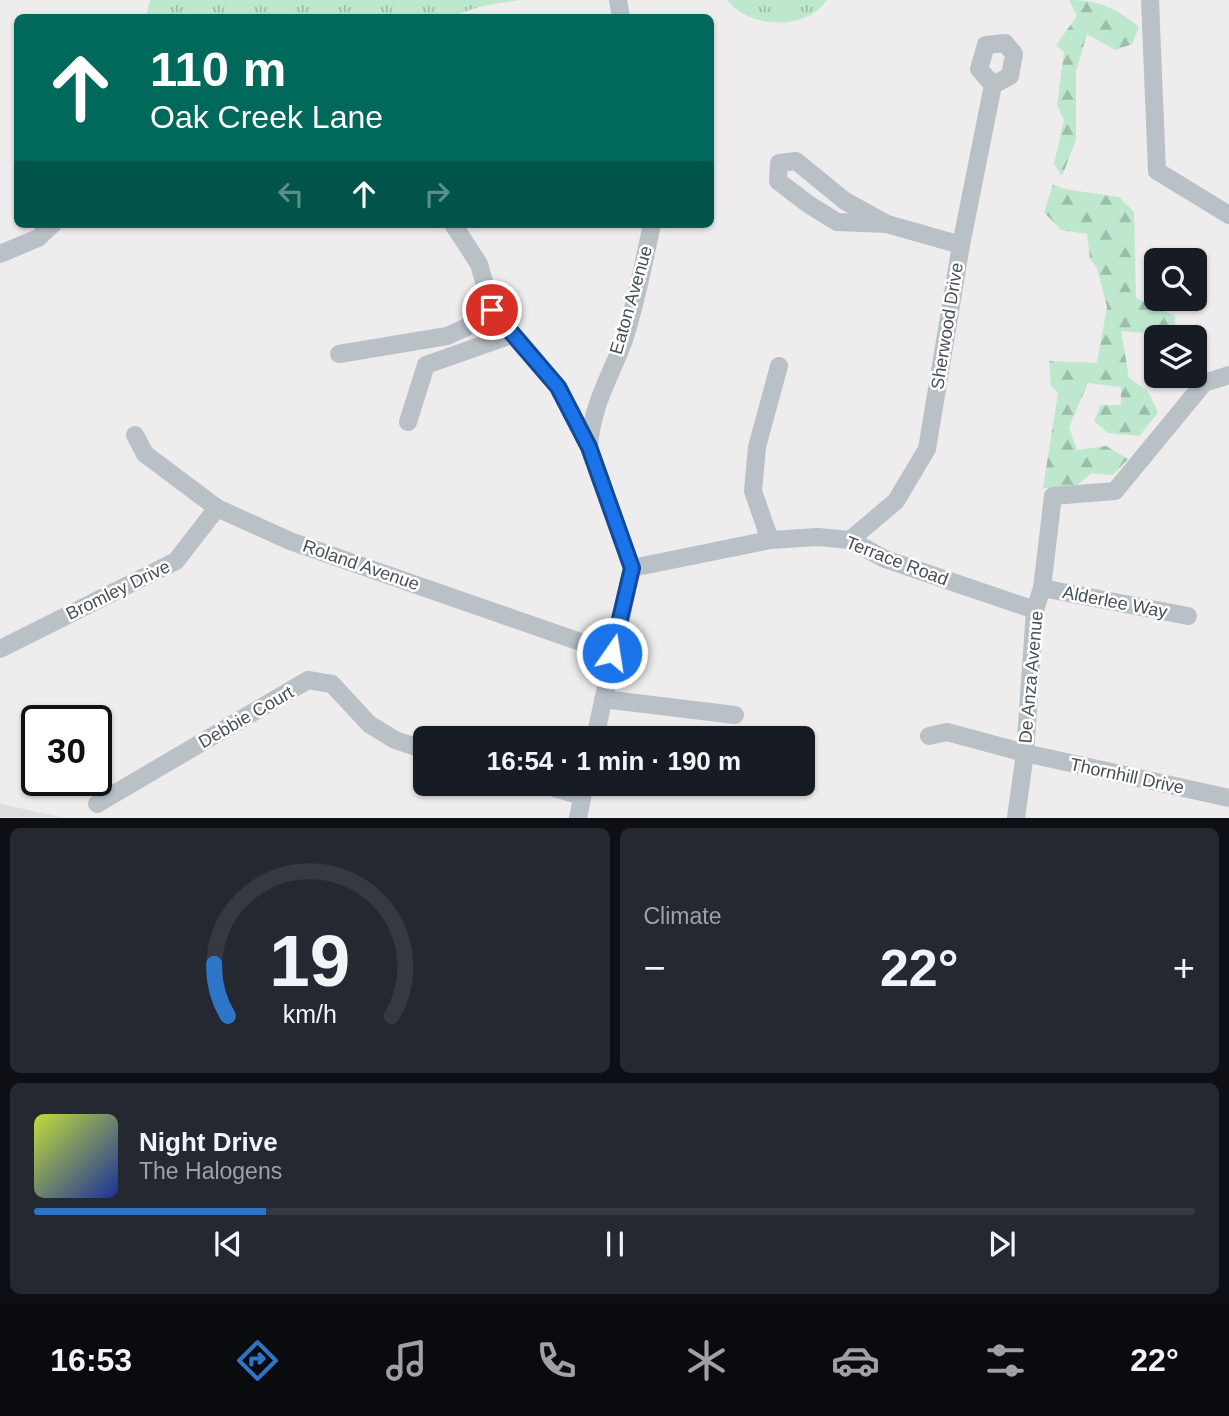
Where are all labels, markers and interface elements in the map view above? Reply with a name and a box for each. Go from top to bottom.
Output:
icon: ahead [35,42,126,133]
text: 110 m [150,42,286,96]
text: Oak Creek Lane [150,99,383,135]
icon: left [272,175,310,213]
icon: ahead [345,175,383,213]
icon: right [418,175,456,213]
street label: Eaton Avenue [606,244,656,356]
map controls [1144,248,1207,388]
button: search [1144,248,1207,311]
street label: Sherwood Drive [927,261,967,391]
pin [462,280,522,340]
icon: arrive [473,291,511,329]
button: layers [1144,325,1207,388]
street label: Terrace Road [843,532,951,590]
street label: Roland Avenue [300,536,422,594]
street label: Bromley Drive [63,556,173,624]
street label: Alderlee Way [1061,582,1169,622]
street label: De Anza Avenue [1015,610,1047,744]
position arrow [575,616,649,690]
street label: Debbie Court [195,682,297,752]
speed limit sign: 30 [21,705,112,796]
text: 16:54 · 1 min · 190 m [487,746,741,776]
street label: Thornhill Drive [1068,754,1186,798]
text: Climate [644,903,721,929]
text: 19 [269,921,350,1002]
text: 22° [880,939,959,997]
text: − [644,947,666,989]
text: + [1173,947,1195,989]
text: km/h [283,1000,337,1028]
text: Night Drive [139,1127,278,1157]
text: The Halogens [139,1158,282,1184]
icon: previous [209,1225,247,1263]
icon: pause [596,1225,634,1263]
icon: next [983,1225,1021,1263]
icon: directions [233,1336,282,1385]
icon: music [382,1336,431,1385]
icon: phone [532,1336,581,1385]
icon: climate [682,1336,731,1385]
icon: car [831,1336,880,1385]
icon: filters [981,1336,1030,1385]
text: 16:53 [50,1342,132,1378]
text: 22° [1130,1342,1179,1378]

